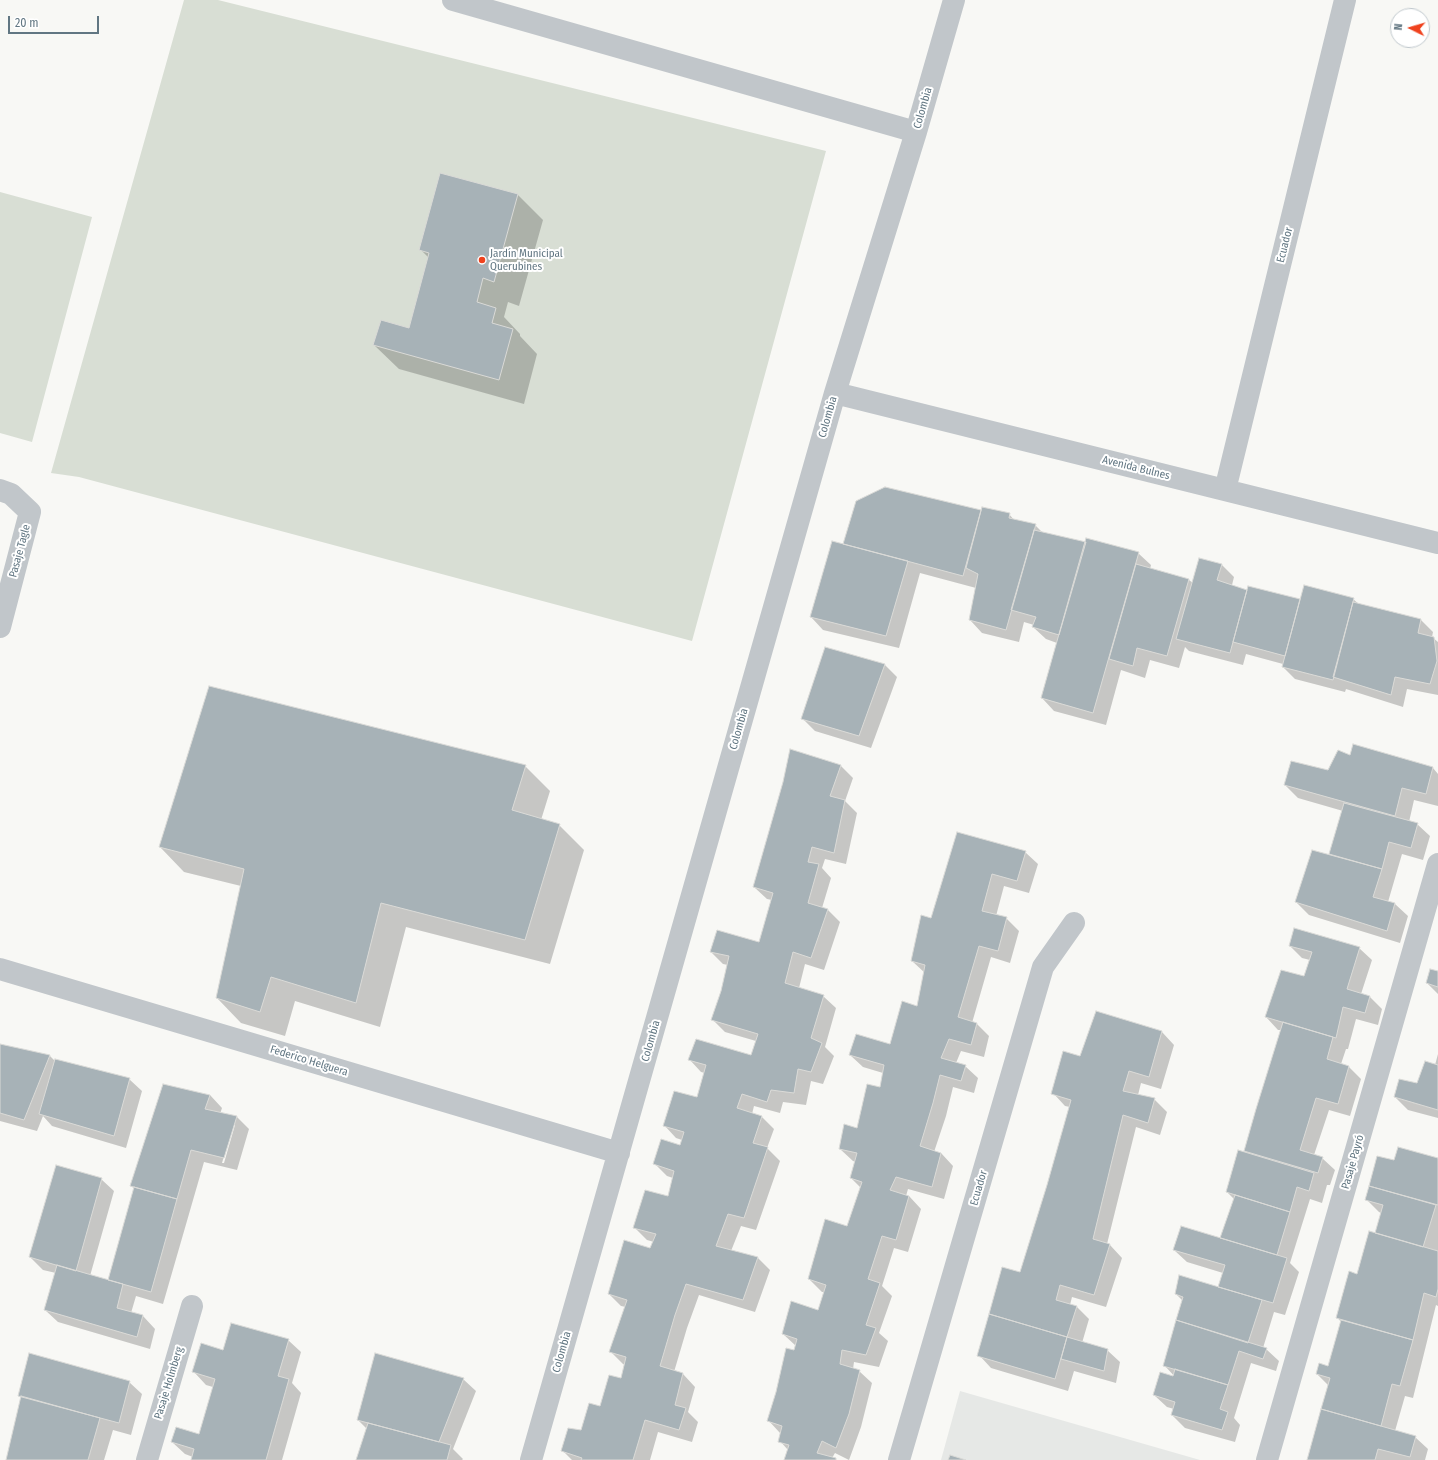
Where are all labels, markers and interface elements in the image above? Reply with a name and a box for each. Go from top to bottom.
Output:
scale bar [10,8,101,34]
north arrow [1390,8,1430,48]
text: 20 m [15,16,39,30]
text: N [1392,23,1405,31]
street label: Colombia [911,86,935,130]
street label: Ecuador [1274,226,1296,264]
place label: Jardín Municipal Querubines [490,247,563,273]
marker: Jardín Municipal Querubines [477,255,487,265]
street label: Colombia [816,395,840,439]
street label: Avenida Bulnes [1101,453,1171,483]
street label: Pasaje Tagle [7,523,33,579]
street label: Colombia [727,707,751,751]
street label: Colombia [639,1019,663,1063]
street label: Federico Helguera [268,1043,350,1079]
street label: Pasaje Payró [1339,1133,1367,1191]
street label: Ecuador [968,1169,990,1207]
street label: Colombia [550,1330,574,1374]
street label: Pasaje Holmberg [152,1345,186,1421]

